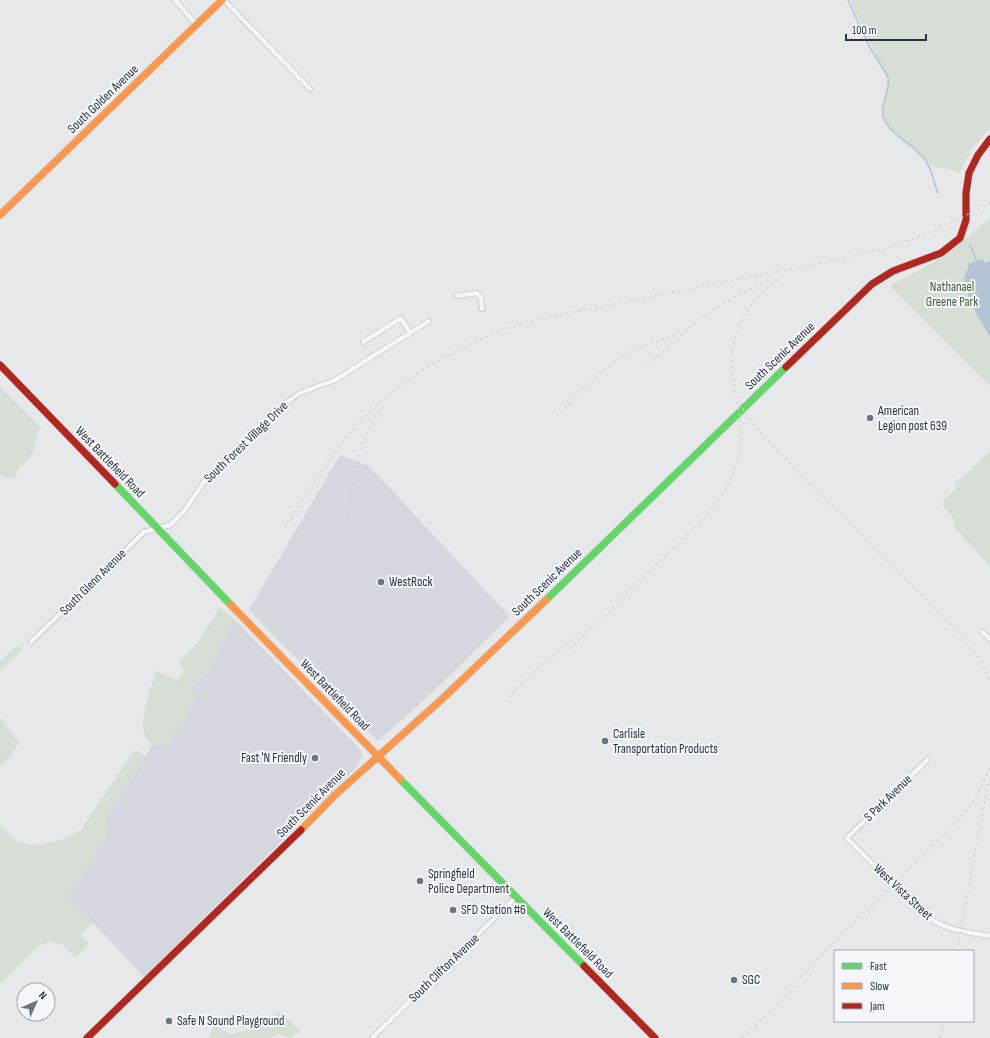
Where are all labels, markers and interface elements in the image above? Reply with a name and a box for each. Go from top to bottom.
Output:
scale bar [846,16,926,42]
text: 100 m [852,23,877,38]
street label: South Golden Avenue [64,61,142,137]
park label: Nathanael Greene Park [926,279,978,310]
street label: South Scenic Avenue [742,319,818,393]
street label: South Forest Village Drive [201,398,291,486]
place label: American Legion post 639 [877,403,947,434]
marker: American Legion post 639 [865,413,875,423]
street label: West Battlefield Road [72,423,148,501]
street label: South Scenic Avenue [509,545,585,619]
street label: South Glenn Avenue [57,546,129,618]
place label: WestRock [389,574,433,590]
marker: WestRock [376,577,386,587]
street label: West Battlefield Road [297,656,373,734]
place label: Carlisle Transportation Products [613,726,718,757]
marker: Carlisle Transportation Products [600,736,610,746]
place label: Fast 'N Friendly [241,750,307,766]
marker: Fast 'N Friendly [310,753,320,763]
street label: South Scenic Avenue [273,765,349,841]
street label: S Park Avenue [861,771,915,825]
street label: West Vista Street [870,860,936,924]
place label: Springfield Police Department [428,866,510,897]
marker: Springfield Police Department [415,876,425,886]
place label: SFD Station #6 [461,902,526,918]
street label: West Battlefield Road [539,904,617,982]
marker: SFD Station #6 [448,905,458,915]
street label: South Clifton Avenue [405,930,483,1006]
legend [834,950,974,1022]
text: Fast [870,959,887,974]
place label: SGC [742,972,760,988]
marker: SGC [729,975,739,985]
text: Slow [870,979,889,994]
north arrow [16,982,56,1022]
text: N [36,989,49,1002]
text: Jam [869,999,885,1014]
place label: Safe N Sound Playground [177,1013,285,1029]
marker: Safe N Sound Playground [164,1016,174,1026]

